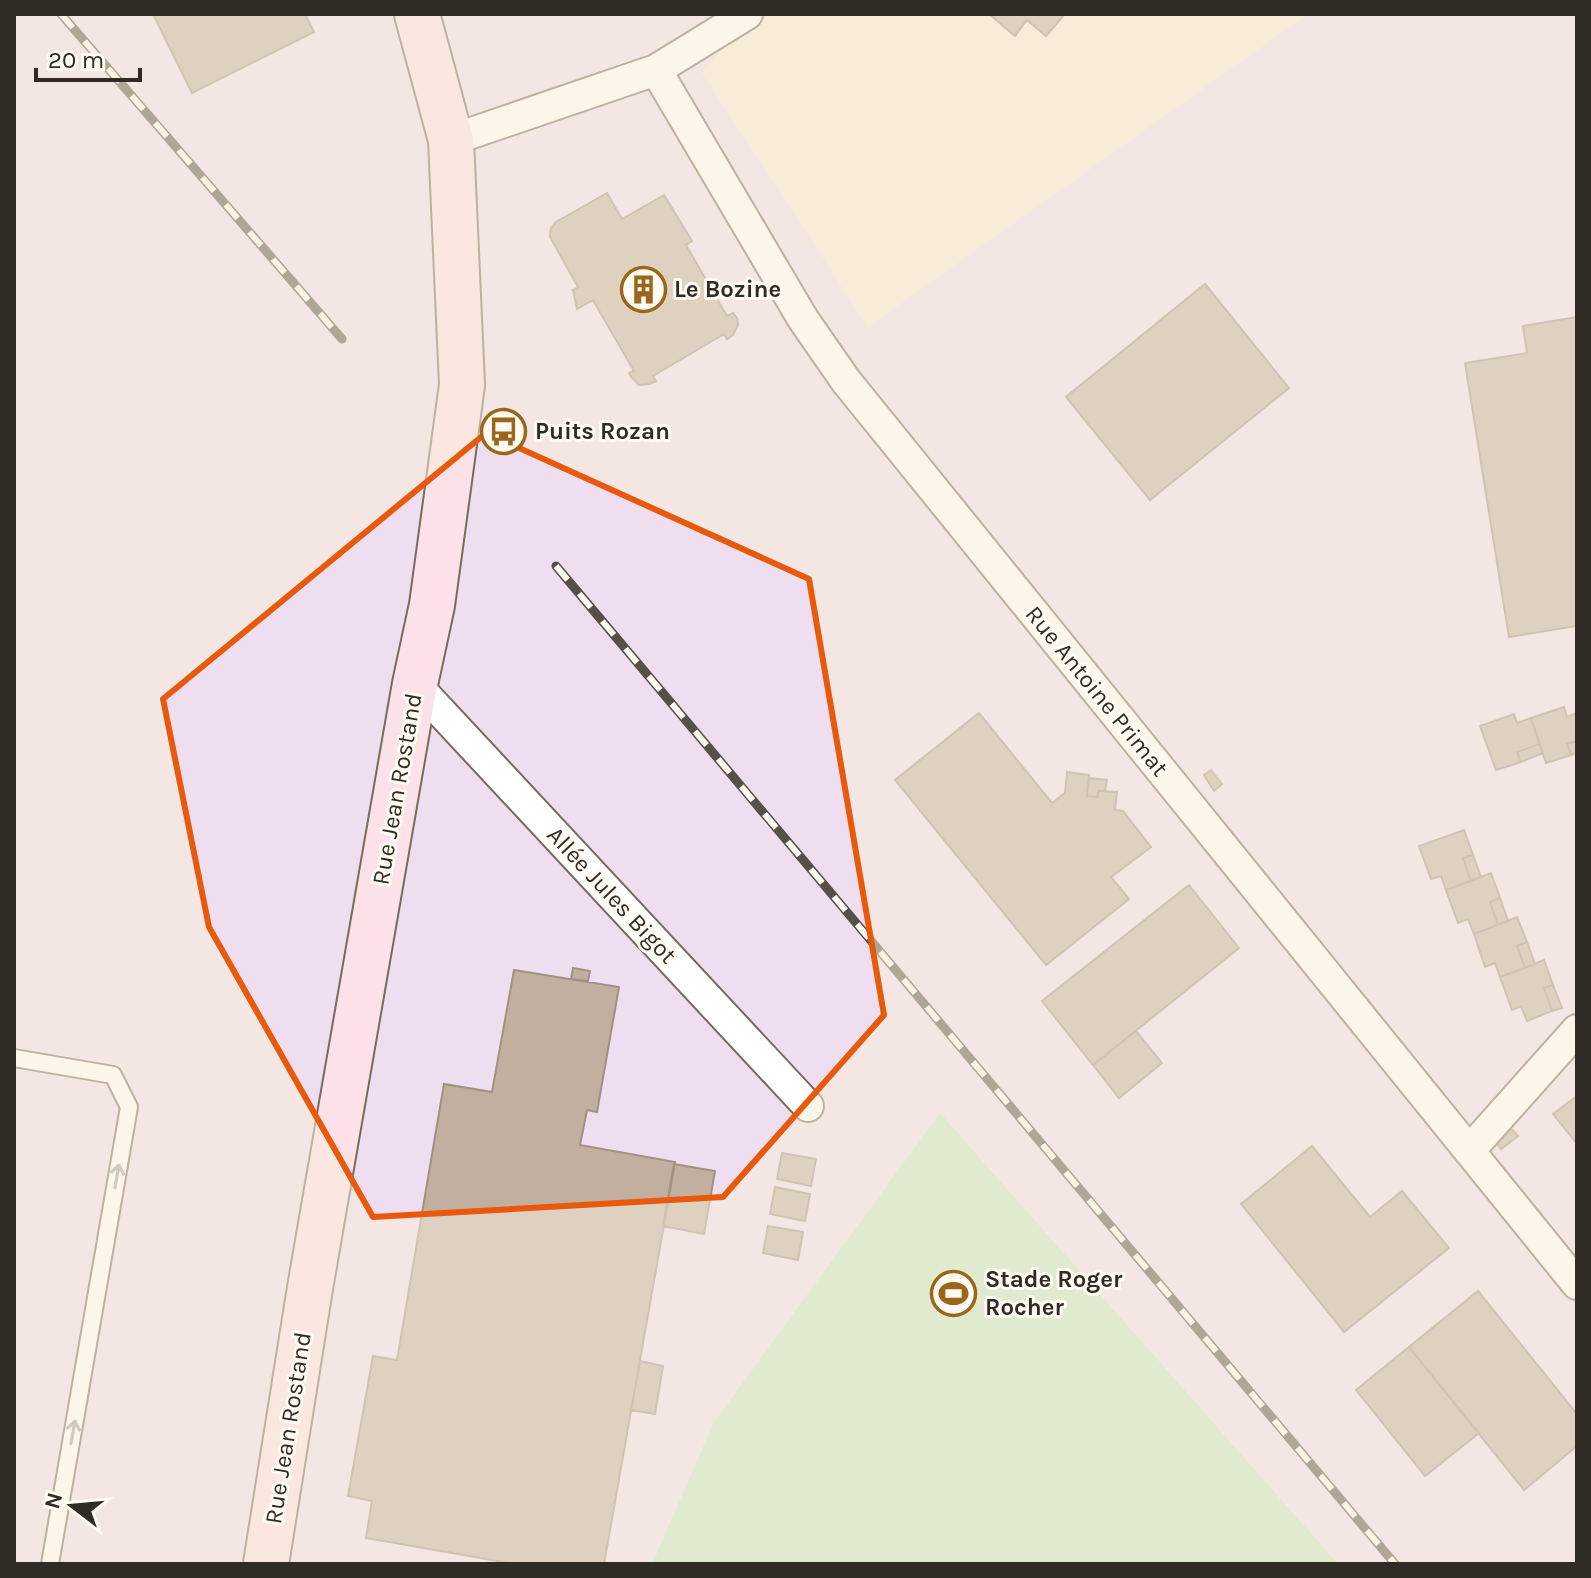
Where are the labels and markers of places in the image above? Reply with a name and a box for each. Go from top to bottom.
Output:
building icon: Le Bozine [619,265,667,313]
place label: Le Bozine [674,275,781,303]
bus stop icon: Puits Rozan [480,407,528,455]
place label: Puits Rozan [535,417,670,445]
place label: Stade Roger Rocher [985,1265,1123,1321]
sports icon: Stade Roger Rocher [930,1269,978,1317]

